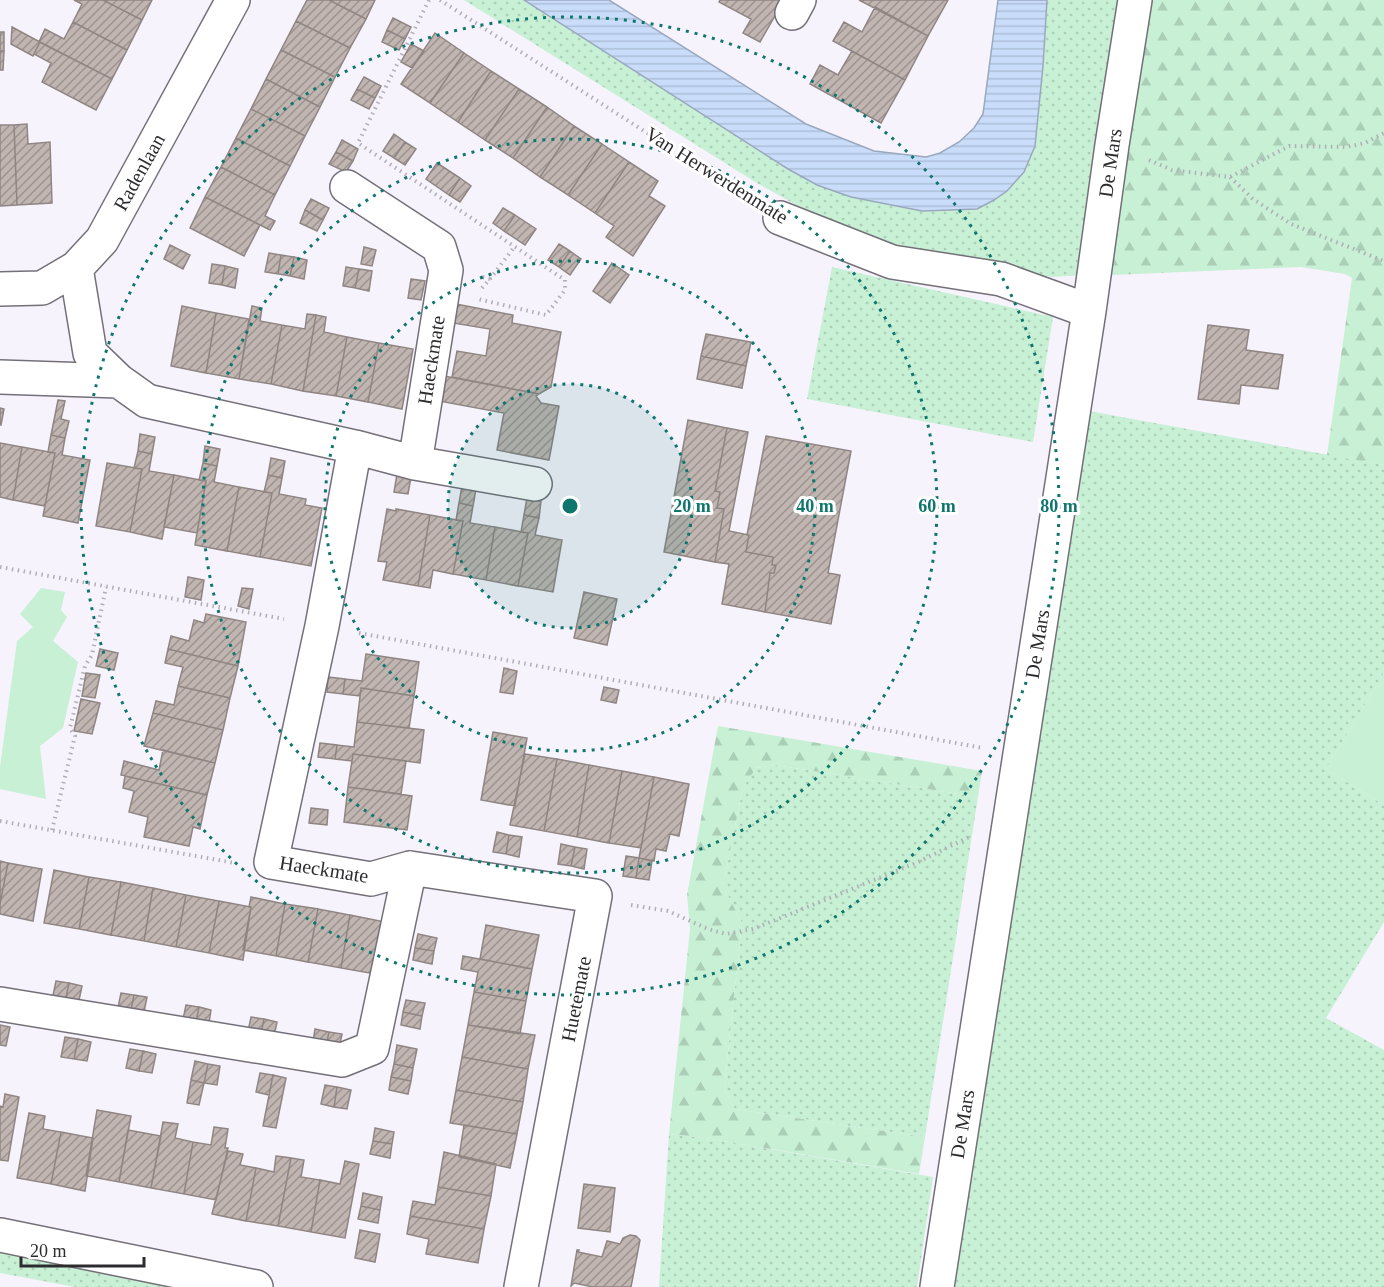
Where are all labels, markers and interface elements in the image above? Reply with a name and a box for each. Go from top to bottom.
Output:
street label: Van Herwerdenmate [642,122,792,228]
street label: De Mars [1094,127,1126,199]
street label: Radenlaan [109,130,169,214]
street label: Haeckmate [413,314,449,406]
centre of rings [560,496,580,516]
text: 20 m [673,496,711,516]
text: 40 m [796,496,834,516]
text: 60 m [918,496,956,516]
text: 80 m [1040,496,1078,516]
street label: De Mars [1021,608,1053,680]
street label: Haeckmate [278,851,370,887]
street label: Huetemate [557,954,595,1044]
street label: De Mars [946,1088,978,1160]
scale bar [21,1230,144,1268]
text: 20 m [30,1241,67,1261]

